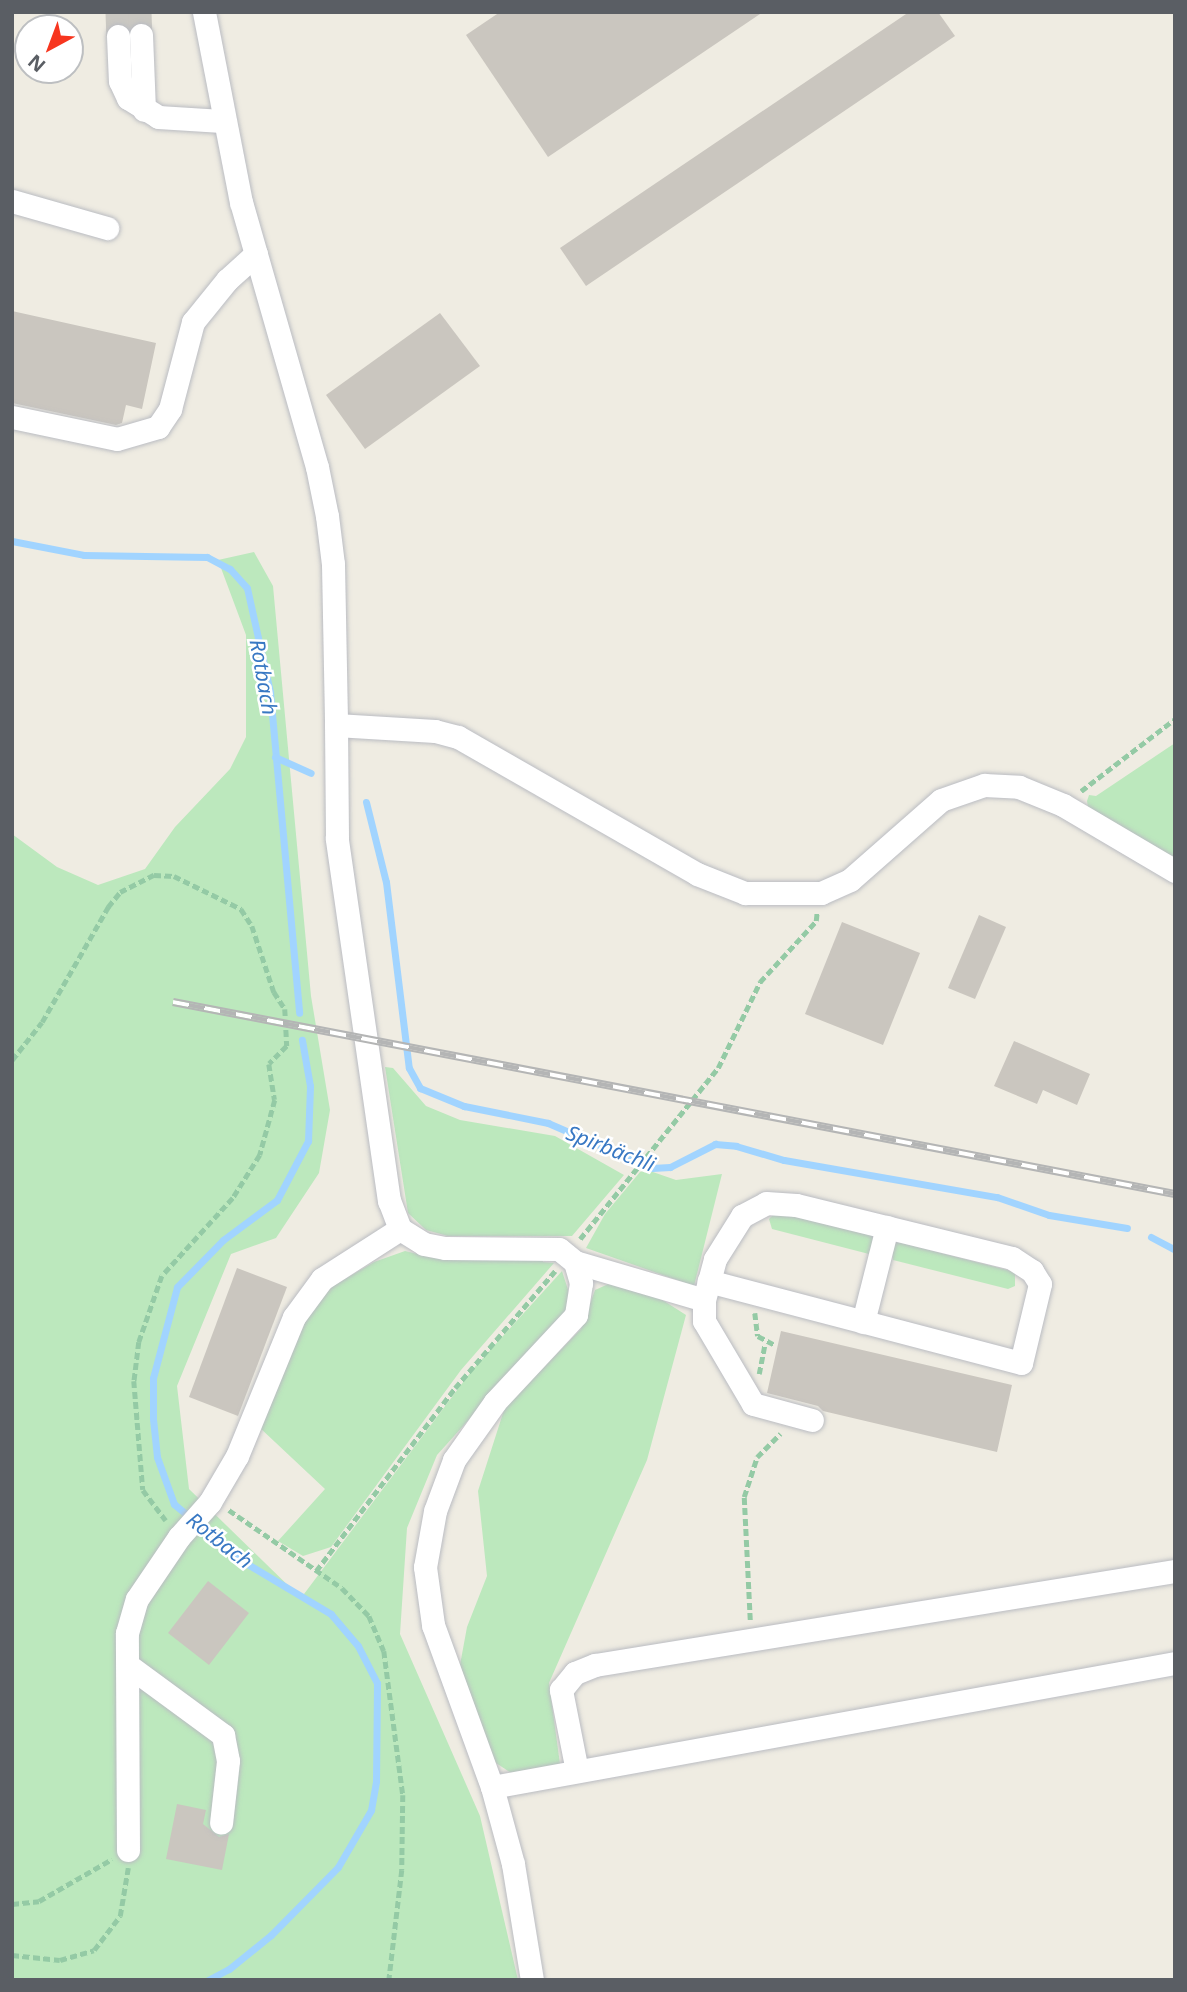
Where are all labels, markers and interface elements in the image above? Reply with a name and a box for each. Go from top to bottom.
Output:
north arrow [14,14,84,84]
text: N [22,48,51,78]
water label: Rotbach [245,637,283,717]
water label: Spirbächli [563,1120,659,1176]
water label: Rotbach [182,1506,258,1574]

